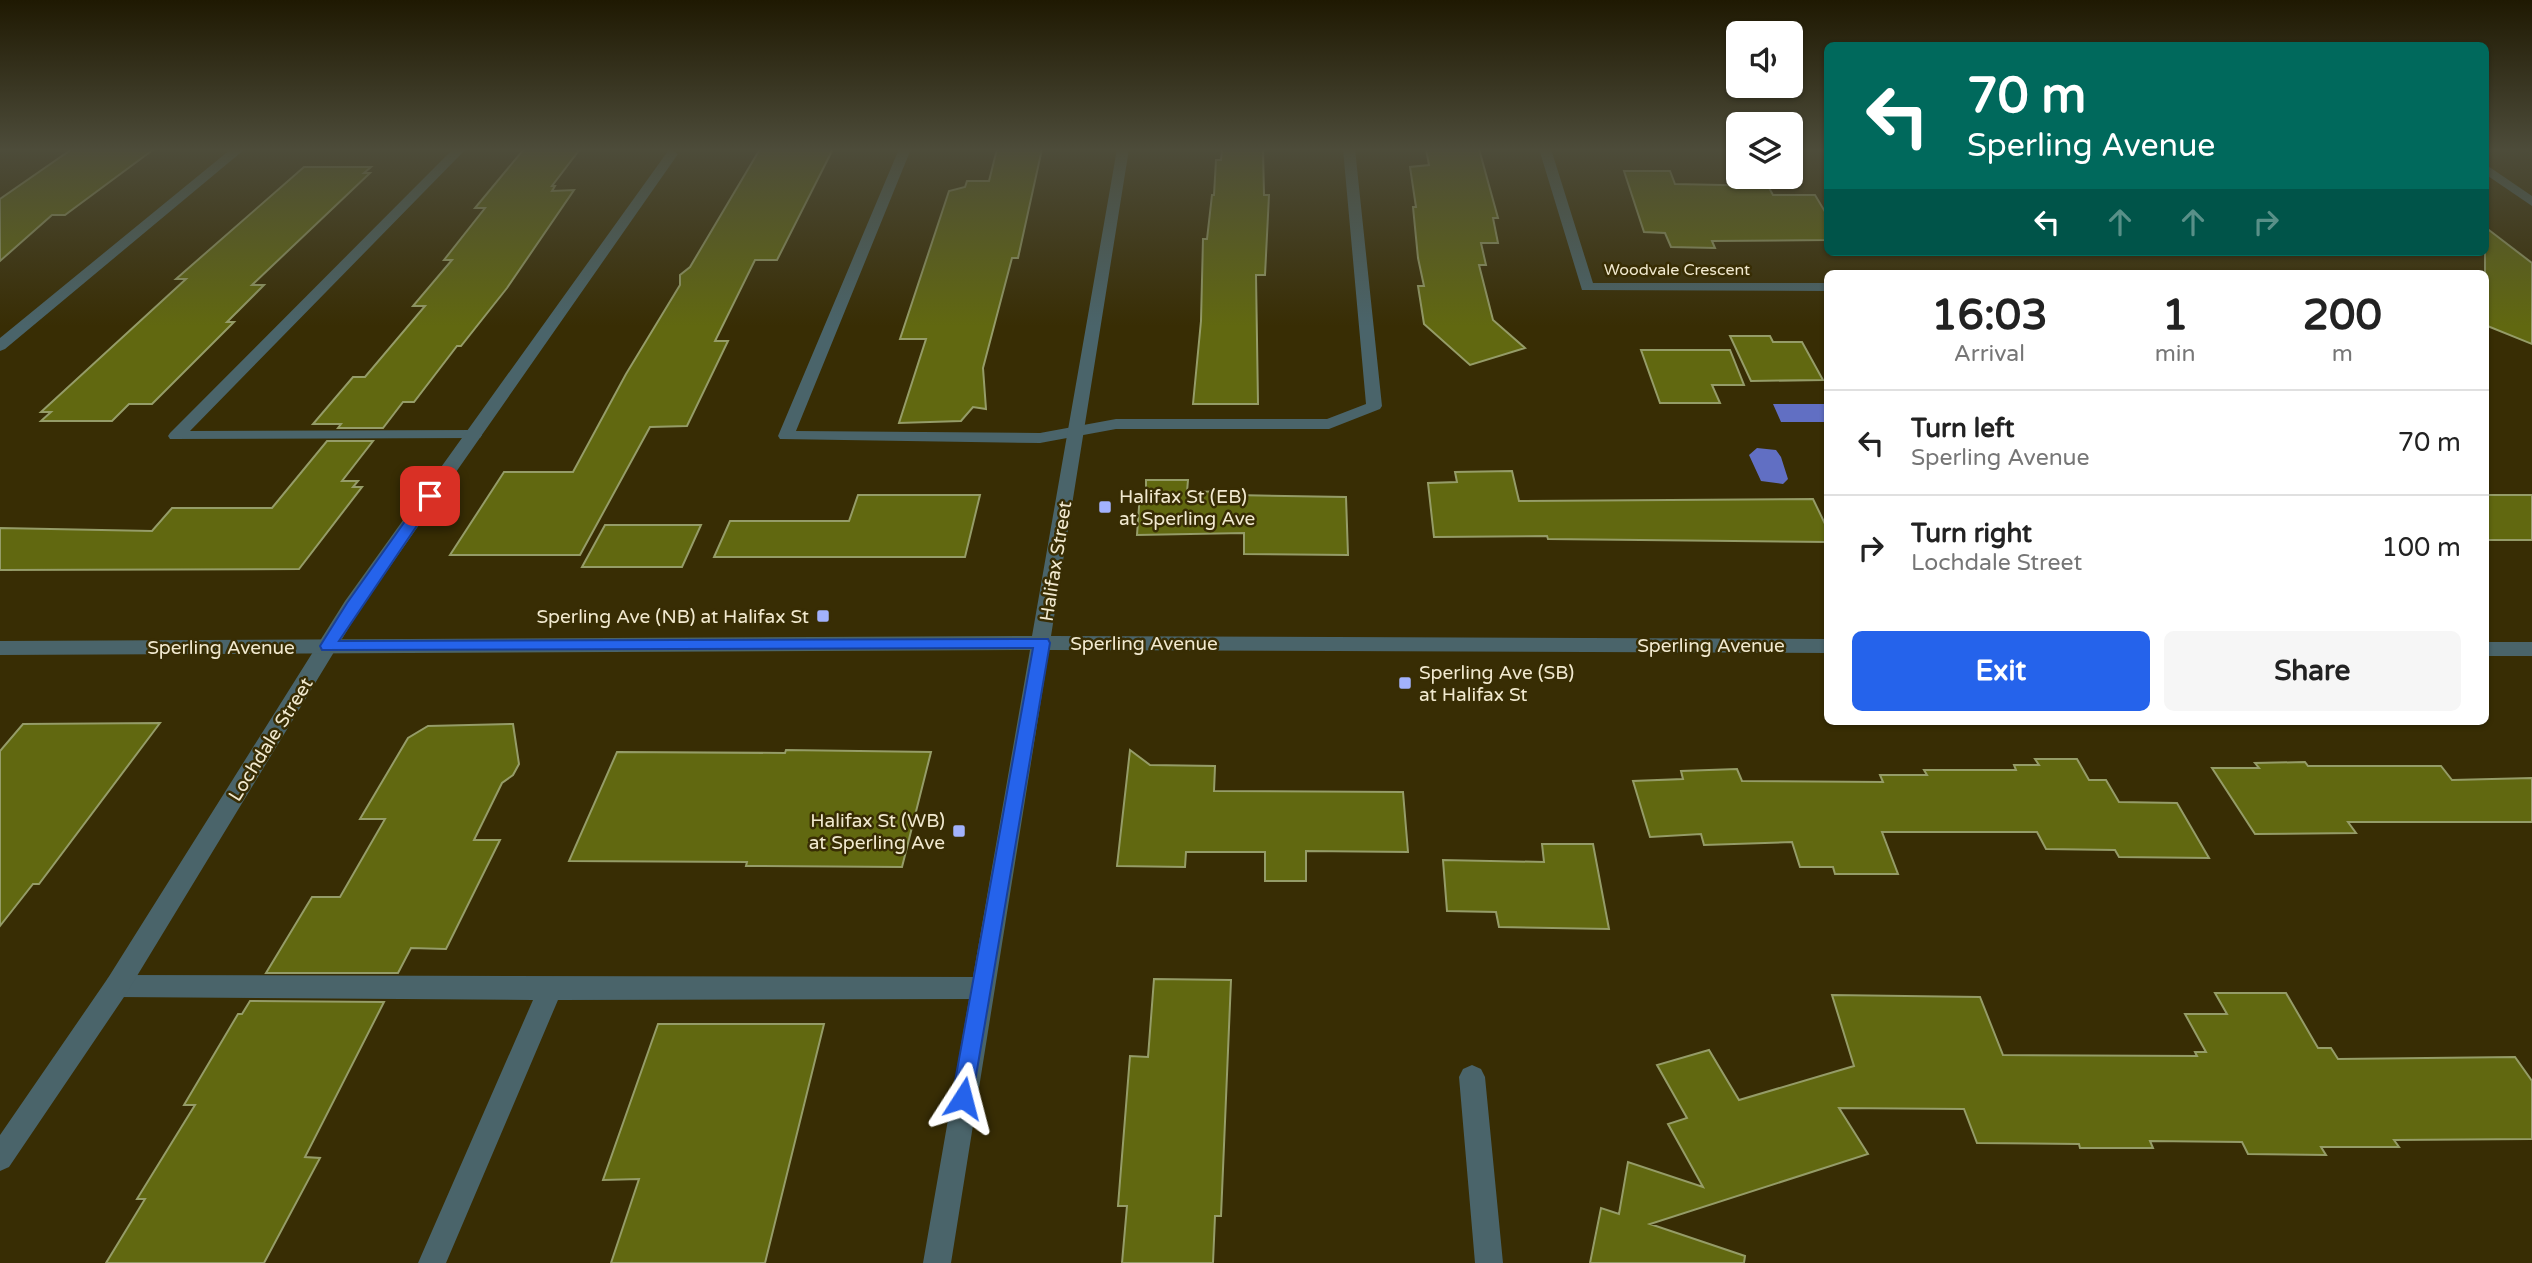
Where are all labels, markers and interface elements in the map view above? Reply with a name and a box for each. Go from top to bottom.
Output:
map controls [1726,21,1803,189]
button: sound [1726,21,1803,98]
text: 70 m [1967,67,2086,126]
icon: left [1852,70,1943,161]
button: layers [1726,112,1803,189]
text: Sperling Avenue [1967,127,2215,165]
icon: left [2028,203,2066,241]
icon: ahead [2101,203,2139,241]
icon: ahead [2174,203,2212,241]
icon: right [2247,203,2285,241]
street label: Woodvale Crescent [1604,260,1750,280]
text: 16:03 [1931,290,2048,341]
text: 1 [2162,290,2188,341]
text: 200 [2303,290,2382,341]
text: Arrival [1954,340,2025,368]
text: min [2155,340,2196,368]
text: m [2332,340,2353,368]
text: Turn left [1911,413,2014,444]
icon: left [1852,424,1890,462]
text: 70 m [2398,427,2461,458]
text: Sperling Avenue [1911,444,2090,472]
pin [400,466,460,526]
icon: arrive [411,477,449,515]
place label: Halifax St (EB) at Sperling Ave [1119,486,1255,530]
street label: Halifax Street [1036,499,1076,623]
marker: Halifax St (EB) at Sperling Ave [1097,499,1113,515]
text: Turn right [1911,518,2032,549]
icon: right [1852,529,1890,567]
text: 100 m [2381,532,2461,563]
text: Lochdale Street [1911,549,2082,577]
place label: Sperling Ave (NB) at Halifax St [537,606,809,628]
marker: Sperling Ave (NB) at Halifax St [815,608,831,624]
button: Exit [1852,631,2150,711]
button: Share [2164,631,2461,711]
street label: Sperling Avenue [1070,633,1218,655]
street label: Sperling Avenue [1637,635,1785,657]
street label: Sperling Avenue [147,637,295,659]
place label: Sperling Ave (SB) at Halifax St [1419,662,1574,706]
street label: Lochdale Street [224,674,318,805]
marker: Sperling Ave (SB) at Halifax St [1397,675,1413,691]
place label: Halifax St (WB) at Sperling Ave [809,810,945,854]
marker: Halifax St (WB) at Sperling Ave [951,823,967,839]
position arrow [926,1061,1000,1135]

